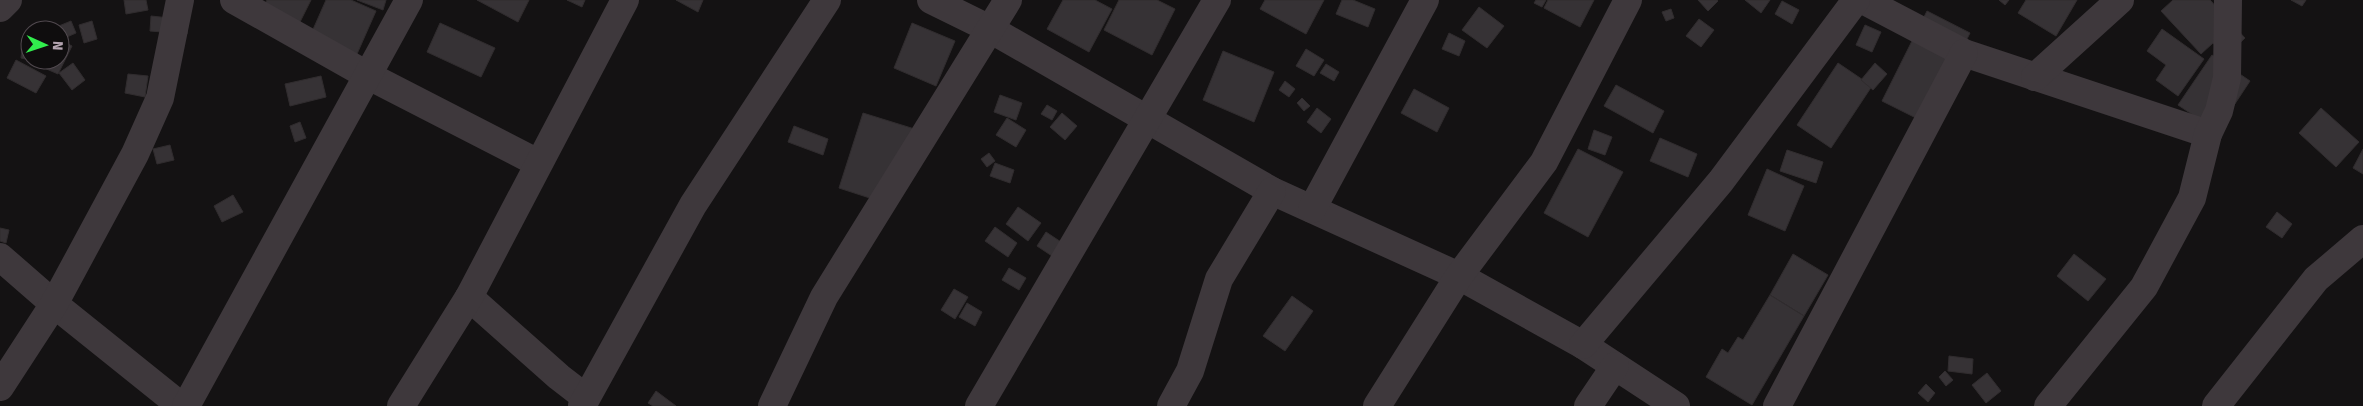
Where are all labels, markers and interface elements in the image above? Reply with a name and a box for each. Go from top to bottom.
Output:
north arrow [20,20,70,70]
text: N [49,41,66,51]

